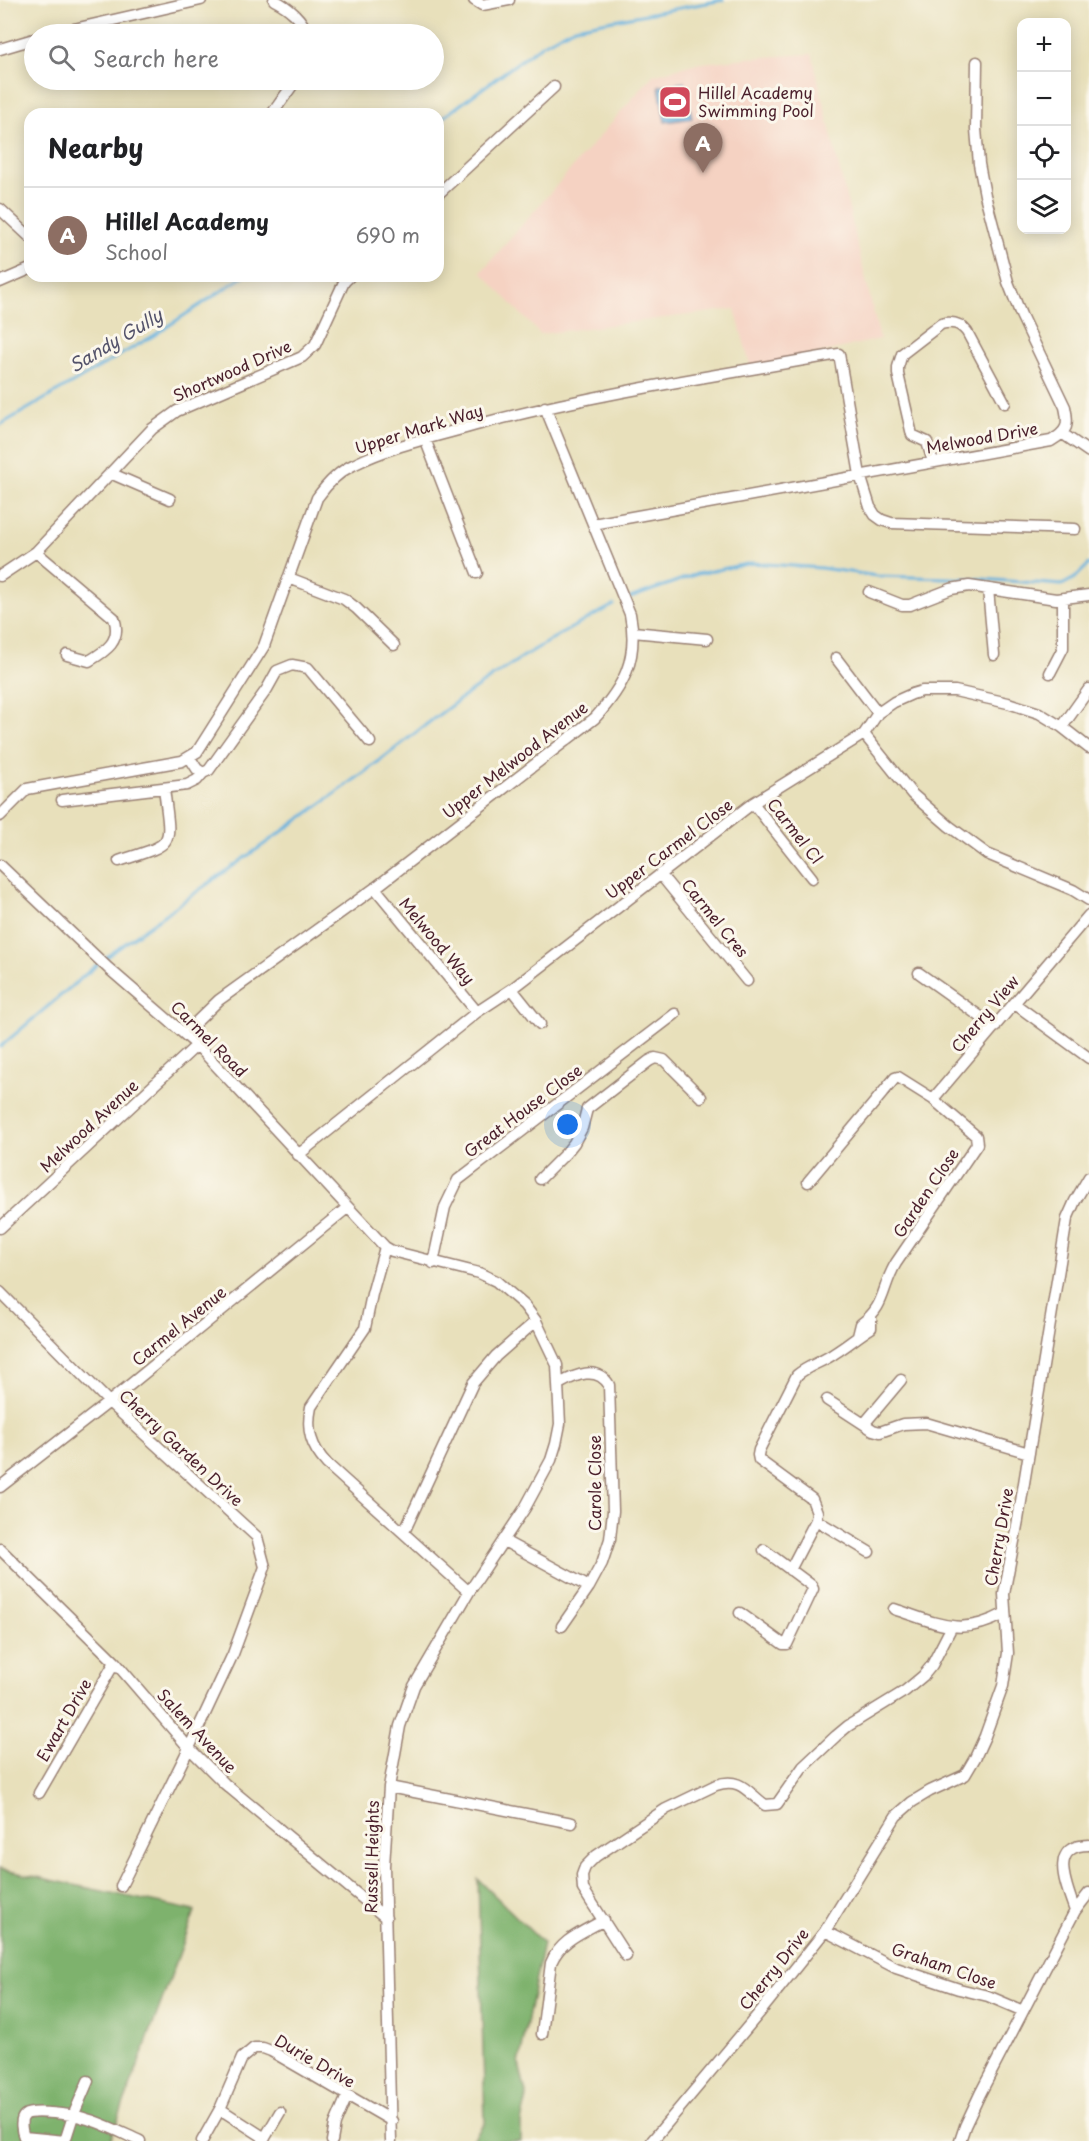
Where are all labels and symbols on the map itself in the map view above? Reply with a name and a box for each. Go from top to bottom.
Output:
place label: Hillel Academy Swimming Pool [698,80,814,122]
sports icon: Hillel Academy Swimming Pool [657,84,693,120]
pin: A [684,124,722,173]
water label: Sandy Gully [63,300,169,378]
street label: Shortwood Drive [168,333,295,407]
street label: Upper Mark Way [352,397,486,459]
street label: Melwood Drive [924,415,1040,459]
street label: Upper Melwood Avenue [437,695,592,824]
street label: Upper Carmel Close [600,792,737,904]
street label: Carmel Cl [762,792,829,868]
street label: Carmel Cres [676,873,755,962]
street label: Melwood Way [394,892,481,989]
street label: Cherry View [945,969,1024,1057]
street label: Carmel Road [166,995,253,1082]
street label: Great House Close [458,1058,586,1163]
street label: Melwood Avenue [34,1073,143,1177]
your location [553,1110,582,1139]
street label: Garden Close [886,1143,964,1242]
street label: Carmel Avenue [126,1279,231,1371]
street label: Cherry Garden Drive [114,1383,249,1511]
street label: Carole Close [582,1435,606,1531]
street label: Cherry Drive [978,1486,1018,1588]
street label: Ewart Drive [30,1674,97,1765]
street label: Salem Avenue [152,1683,243,1778]
street label: Russell Heights [358,1800,384,1914]
street label: Cherry Drive [733,1922,814,2015]
street label: Graham Close [889,1936,1000,1994]
street label: Durie Drive [271,2027,360,2093]

